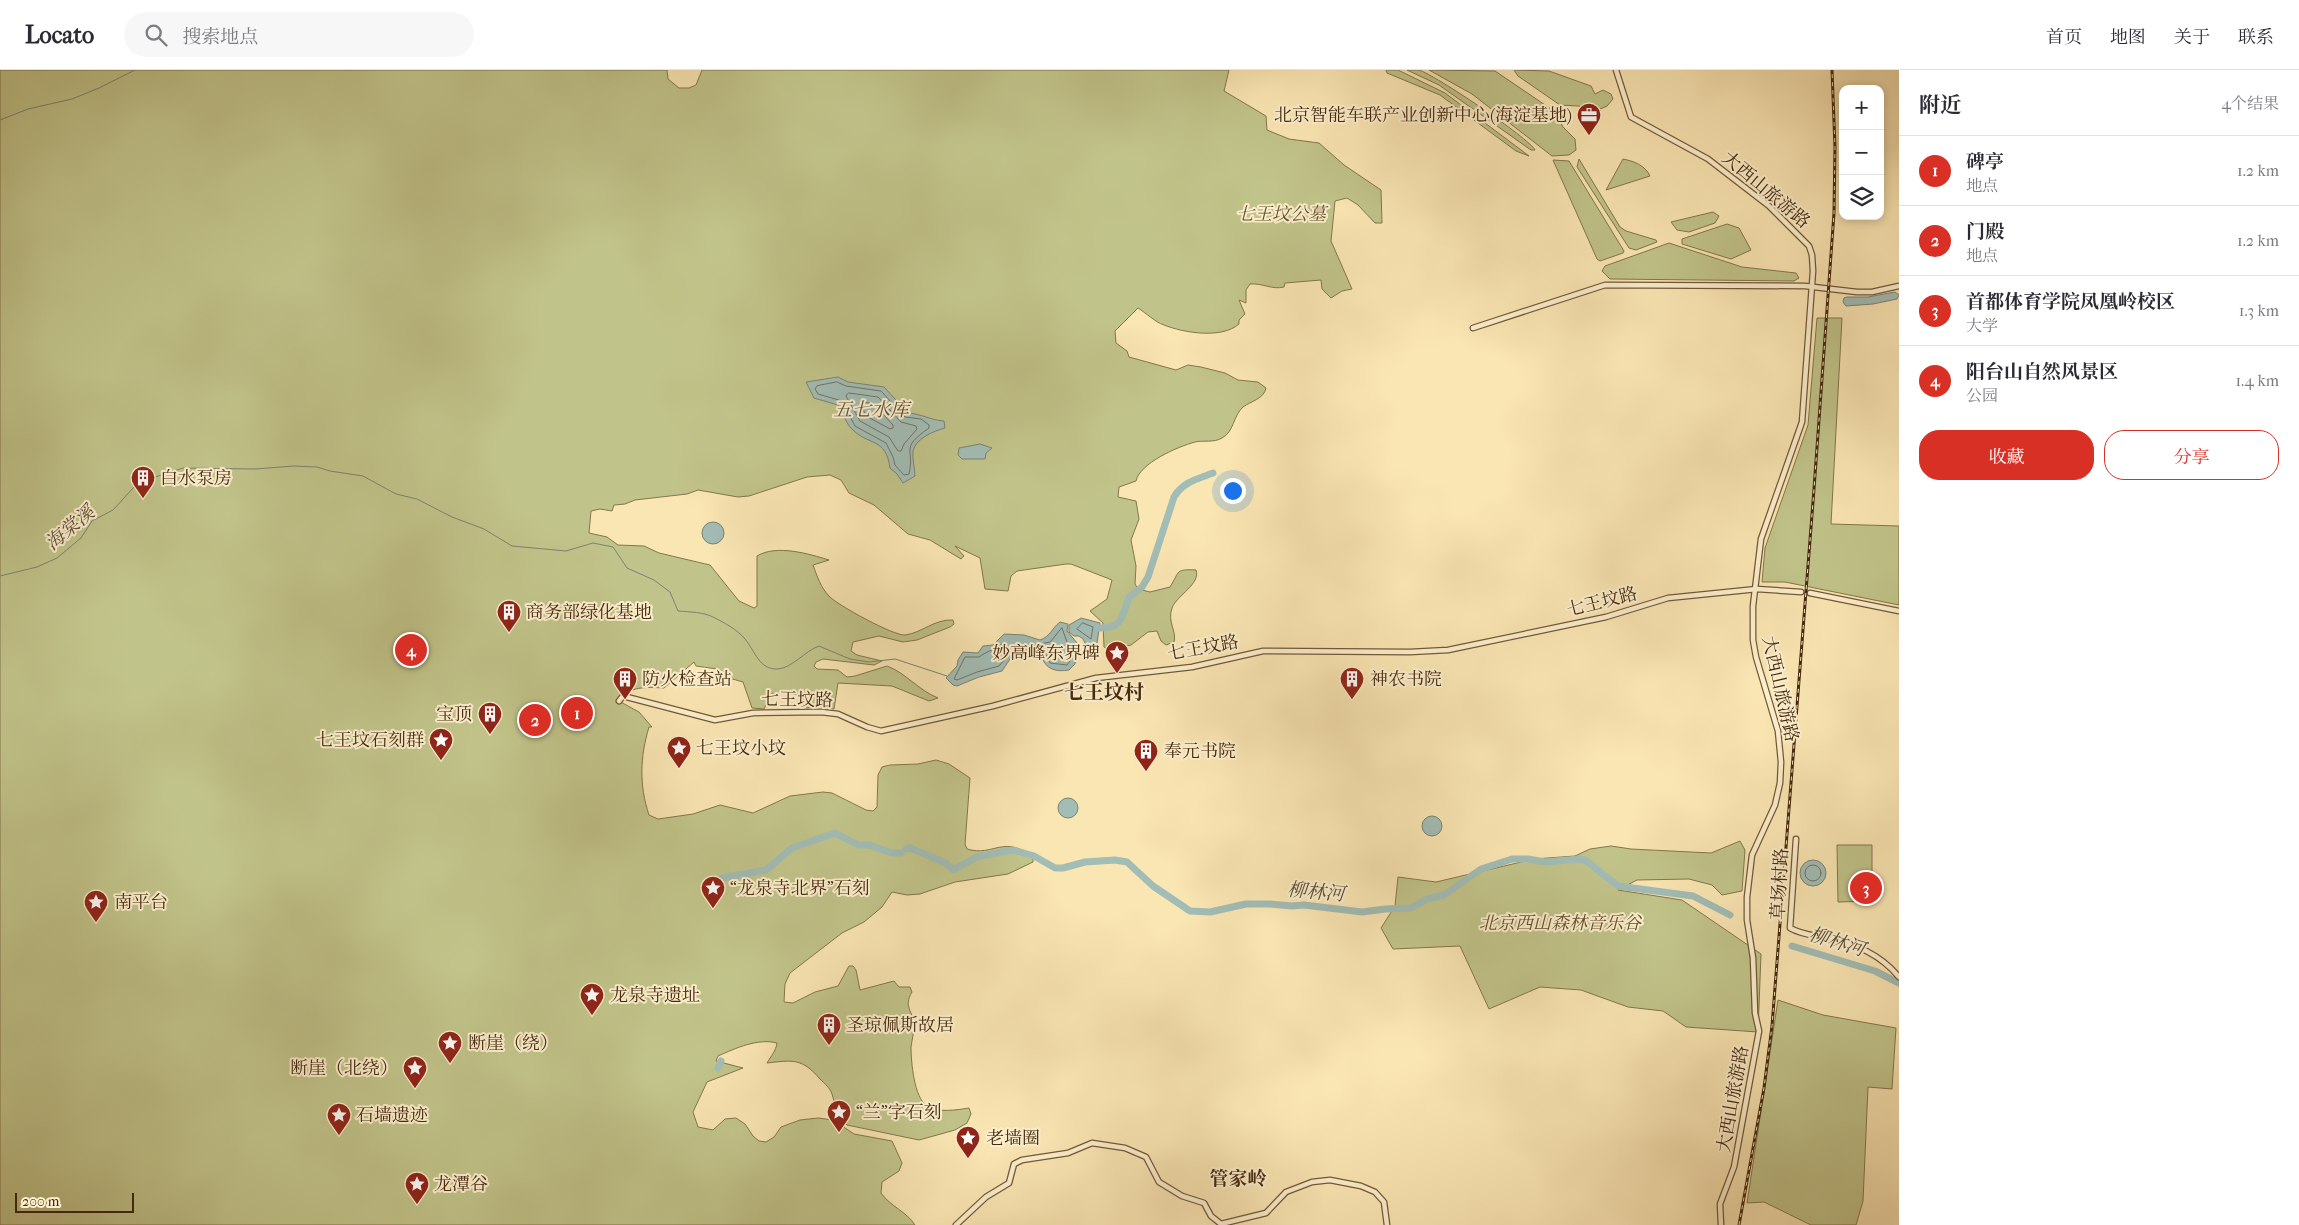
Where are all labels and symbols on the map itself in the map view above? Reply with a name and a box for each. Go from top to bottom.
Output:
office icon: 北京智能车联产业创新中心(海淀基地) [1576,102,1602,136]
place label: 北京智能车联产业创新中心(海淀基地) [1274,105,1572,126]
street label: 大西山旅游路 [1718,147,1814,233]
park label: 七王坟公墓 [1236,204,1329,225]
water label: 五七水库 [833,399,912,421]
building icon: 白水泵房 [130,465,156,499]
place label: 白水泵房 [160,468,232,489]
your location [1220,478,1246,504]
water label: 海棠溪 [41,500,100,555]
street label: 七王坟路 [1565,583,1639,621]
building icon: 商务部绿化基地 [496,599,522,633]
place label: 商务部绿化基地 [526,602,652,623]
pin: 4 [395,631,427,669]
street label: 七王坟路 [1166,631,1240,665]
street label: 大西山旅游路 [1758,634,1802,744]
place icon: 妙高峰东界碑 [1104,640,1130,674]
place label: 妙高峰东界碑 [992,643,1100,664]
building icon: 防火检查站 [612,666,638,700]
building icon: 神农书院 [1339,666,1365,700]
place label: 防火检查站 [642,669,732,690]
place label: 神农书院 [1370,669,1442,690]
district label: 七王坟村 [1064,681,1144,704]
street label: 七王坟路 [761,689,833,711]
pin: 1 [561,694,593,732]
building icon: 宝顶 [477,701,503,735]
pin: 2 [519,701,551,739]
place label: 宝顶 [436,704,472,725]
place icon: 七王坟石刻群 [428,727,454,761]
place label: 七王坟石刻群 [316,730,424,751]
place icon: 七王坟小坟 [666,735,692,769]
place label: 七王坟小坟 [696,738,786,759]
building icon: 奉元书院 [1133,738,1159,772]
place label: 奉元书院 [1164,741,1236,762]
street label: 草场村路 [1768,847,1792,921]
pin: 3 [1850,869,1882,907]
place icon: “龙泉寺北界”石刻 [700,875,726,909]
place label: “龙泉寺北界”石刻 [730,878,870,899]
water label: 柳林河 [1287,879,1348,906]
place icon: 南平台 [83,889,109,923]
place label: 南平台 [114,892,168,913]
park label: 北京西山森林音乐谷 [1479,913,1642,934]
water label: 柳林河 [1807,923,1870,962]
place icon: 龙泉寺遗址 [579,982,605,1016]
place label: 龙泉寺遗址 [610,985,700,1006]
building icon: 圣琼佩斯故居 [816,1012,842,1046]
place label: 圣琼佩斯故居 [846,1015,954,1036]
place icon: 断崖（绕） [437,1030,463,1064]
place label: 断崖（绕） [468,1033,558,1054]
street label: 大西山旅游路 [1713,1044,1753,1154]
place icon: 断崖（北绕） [402,1055,428,1089]
place label: 断崖（北绕） [290,1058,398,1079]
place icon: “兰”字石刻 [826,1099,852,1133]
place icon: 石墙遗迹 [326,1102,352,1136]
place label: “兰”字石刻 [856,1102,942,1123]
place label: 石墙遗迹 [356,1105,428,1126]
place icon: 老墙圈 [955,1125,981,1159]
place label: 老墙圈 [986,1128,1040,1149]
district label: 管家岭 [1209,1168,1267,1190]
place icon: 龙潭谷 [404,1171,430,1205]
place label: 龙潭谷 [434,1174,488,1195]
scale bar [15,1190,134,1213]

